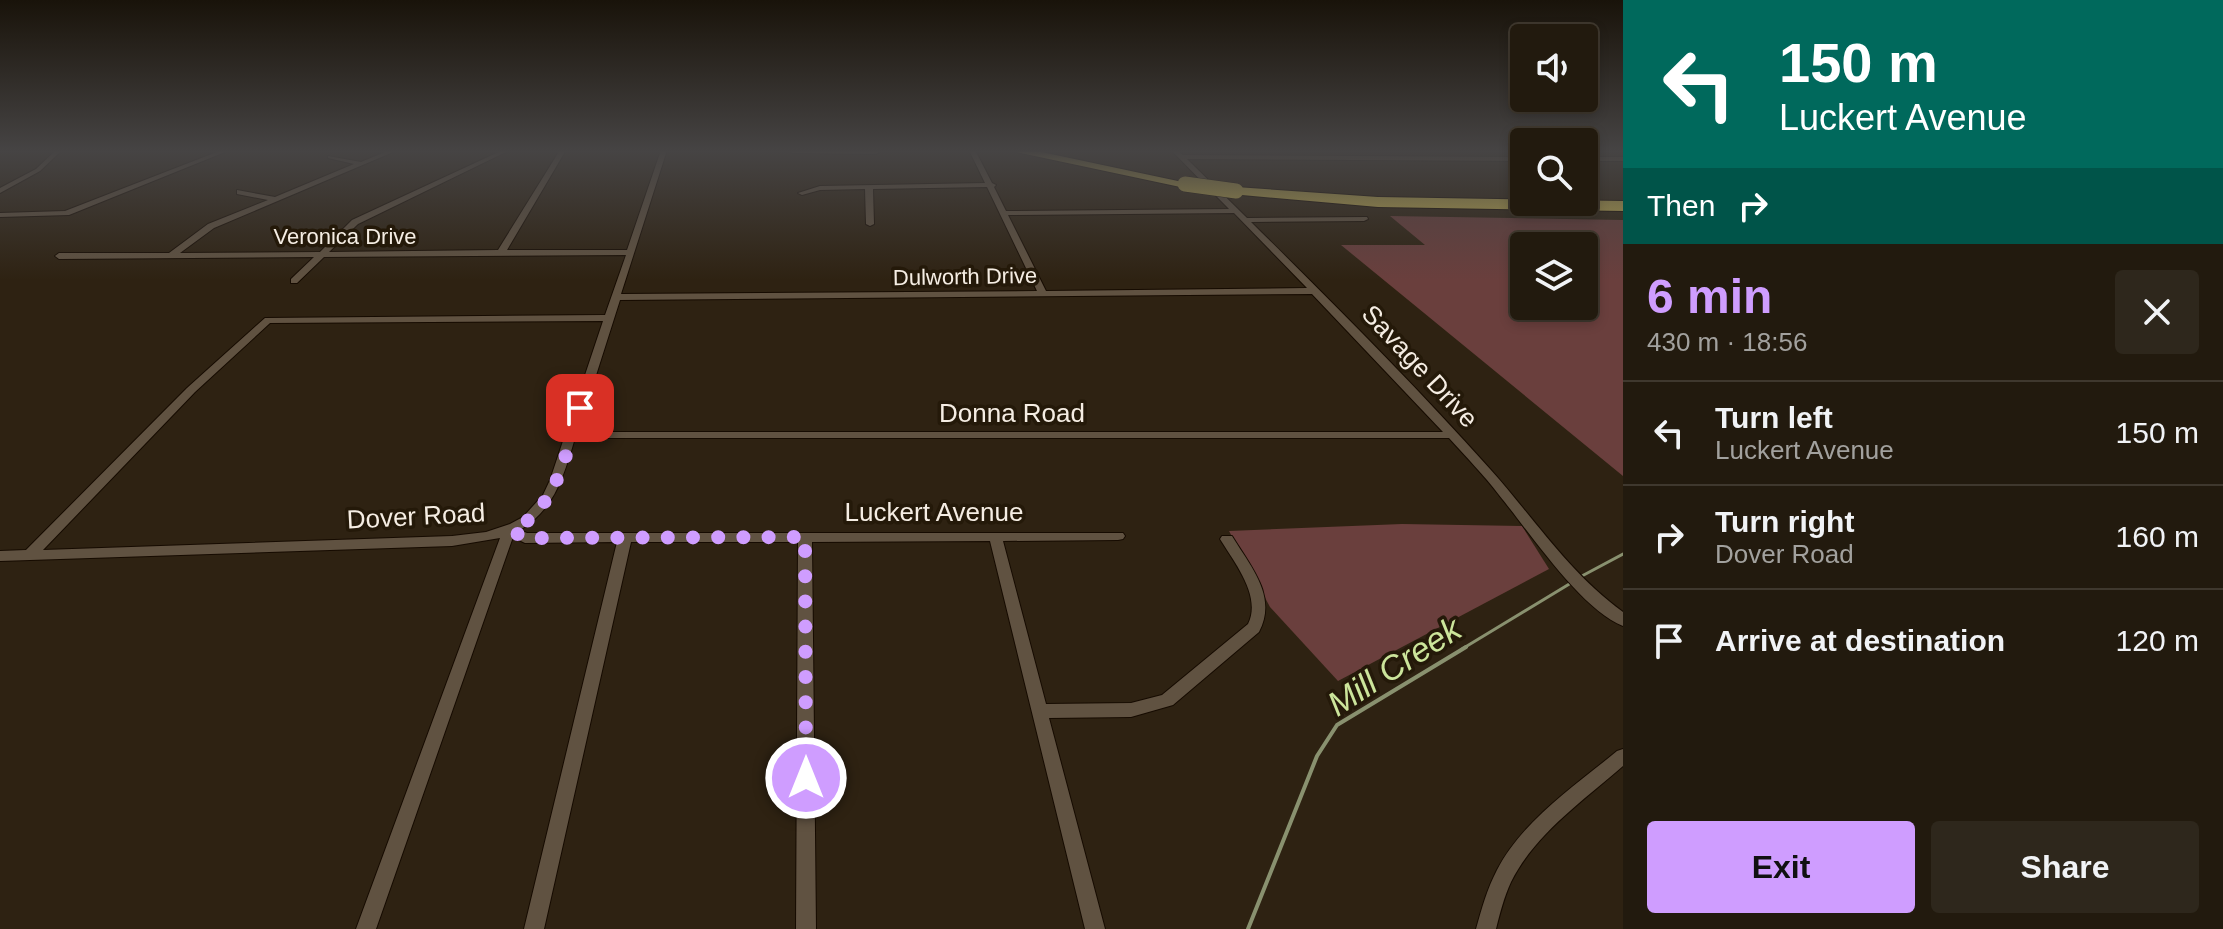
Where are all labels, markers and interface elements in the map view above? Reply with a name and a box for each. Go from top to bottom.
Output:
map controls [1510,24,1598,320]
button: sound [1510,24,1598,112]
text: 150 m [1779,31,1938,94]
icon: left [1647,32,1751,136]
text: Luckert Avenue [1779,97,2027,138]
button: search [1510,128,1598,216]
icon: right [1731,184,1775,228]
text: Then [1647,189,1715,222]
street label: Veronica Drive [273,224,417,249]
button: layers [1510,232,1598,320]
street label: Dulworth Drive [893,263,1037,290]
text: 6 min [1647,270,1772,323]
button: close [2115,270,2199,354]
street label: Savage Drive [1356,299,1484,433]
text: 430 m · 18:56 [1647,327,1807,357]
pin [546,374,614,442]
icon: arrive [558,386,602,430]
street label: Donna Road [939,398,1085,428]
text: Turn left [1715,401,1833,434]
icon: left [1647,411,1691,455]
text: 150 m [2116,416,2199,449]
text: Luckert Avenue [1715,435,1894,465]
street label: Dover Road [346,497,486,535]
street label: Luckert Avenue [845,497,1023,527]
text: Turn right [1715,505,1854,538]
icon: right [1647,515,1691,559]
text: 160 m [2116,520,2199,553]
text: Dover Road [1715,539,1854,569]
water label: Mill Creek [1320,608,1469,723]
icon: arrive [1647,619,1691,663]
text: Arrive at destination [1715,624,2005,657]
text: 120 m [2116,624,2199,657]
position arrow [764,736,848,820]
button: Exit [1647,821,1915,913]
button: Share [1931,821,2199,913]

